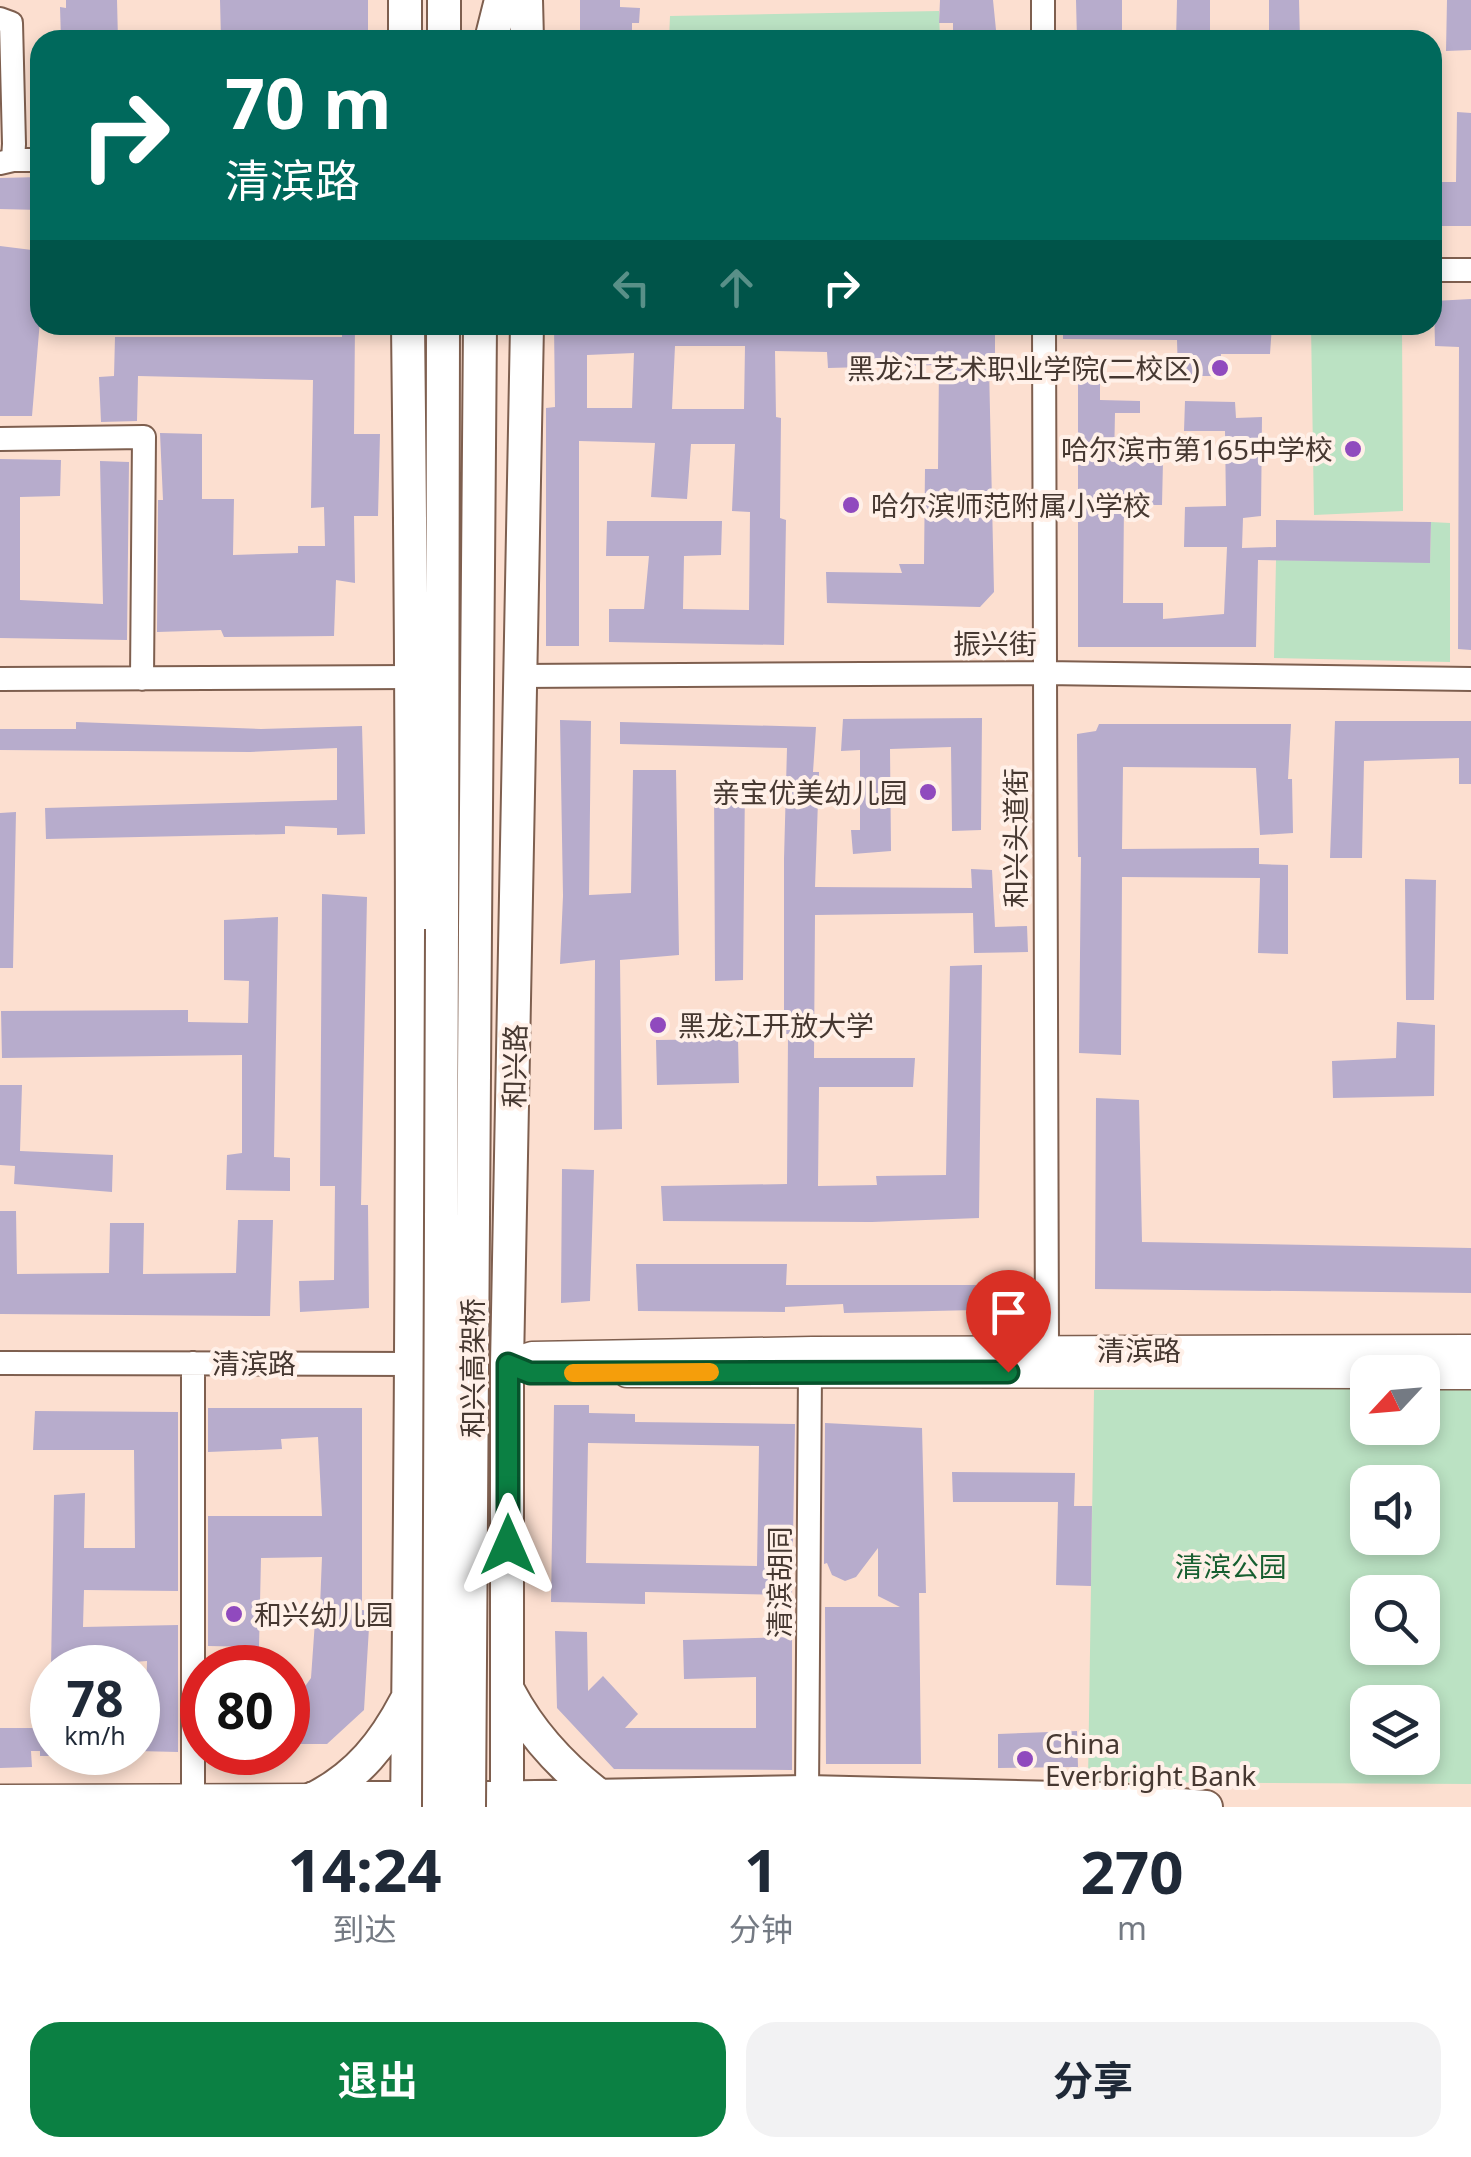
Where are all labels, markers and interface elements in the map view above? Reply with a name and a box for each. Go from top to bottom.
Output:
text: 70 m [225,54,392,150]
icon: right [60,70,190,200]
text: 清滨路 [225,149,360,210]
icon: left [604,260,659,315]
icon: ahead [709,260,764,315]
icon: right [814,260,869,315]
place label: 黑龙江艺术职业学院(二校区) [847,349,1200,387]
marker: 黑龙江艺术职业学院(二校区) [1209,357,1231,379]
place label: 哈尔滨市第165中学校 [1061,430,1333,468]
marker: 哈尔滨市第165中学校 [1342,438,1364,460]
place label: 哈尔滨师范附属小学校 [871,486,1151,524]
marker: 哈尔滨师范附属小学校 [840,494,862,516]
street label: 振兴街 [953,624,1037,662]
street label: 和兴头道街 [996,768,1034,908]
place label: 亲宝优美幼儿园 [712,773,908,811]
marker: 亲宝优美幼儿园 [917,781,939,803]
place label: 黑龙江开放大学 [678,1006,874,1044]
marker: 黑龙江开放大学 [647,1014,669,1036]
street label: 和兴路 [494,1024,534,1108]
pin [966,1270,1051,1373]
icon: arrive [981,1285,1036,1340]
street label: 和兴高架桥 [453,1298,491,1438]
street label: 清滨路 [1097,1331,1181,1369]
street label: 清滨路 [212,1344,296,1382]
north arrow [1350,1355,1440,1445]
map controls [1350,1355,1440,1775]
button: sound [1350,1465,1440,1555]
position arrow [456,1493,560,1597]
street label: 清滨胡同 [760,1526,798,1638]
park label: 清滨公园 [1175,1547,1287,1585]
button: search [1350,1575,1440,1665]
place label: 和兴幼儿园 [254,1595,394,1633]
marker: 和兴幼儿园 [223,1603,245,1625]
speed limit sign: 80 [180,1645,310,1775]
text: 78 [66,1664,124,1732]
button: layers [1350,1685,1440,1775]
text: km/h [64,1718,126,1752]
place label: China Everbright Bank [1045,1724,1256,1794]
marker: China Everbright Bank [1014,1748,1036,1770]
text: 14:24 [287,1828,442,1910]
text: 1 [744,1828,778,1910]
text: 270 [1081,1830,1184,1912]
text: m [1117,1906,1147,1949]
text: 到达 [333,1907,397,1950]
text: 分钟 [729,1907,793,1950]
button: 退出 [30,2022,726,2137]
button: 分享 [746,2022,1441,2137]

